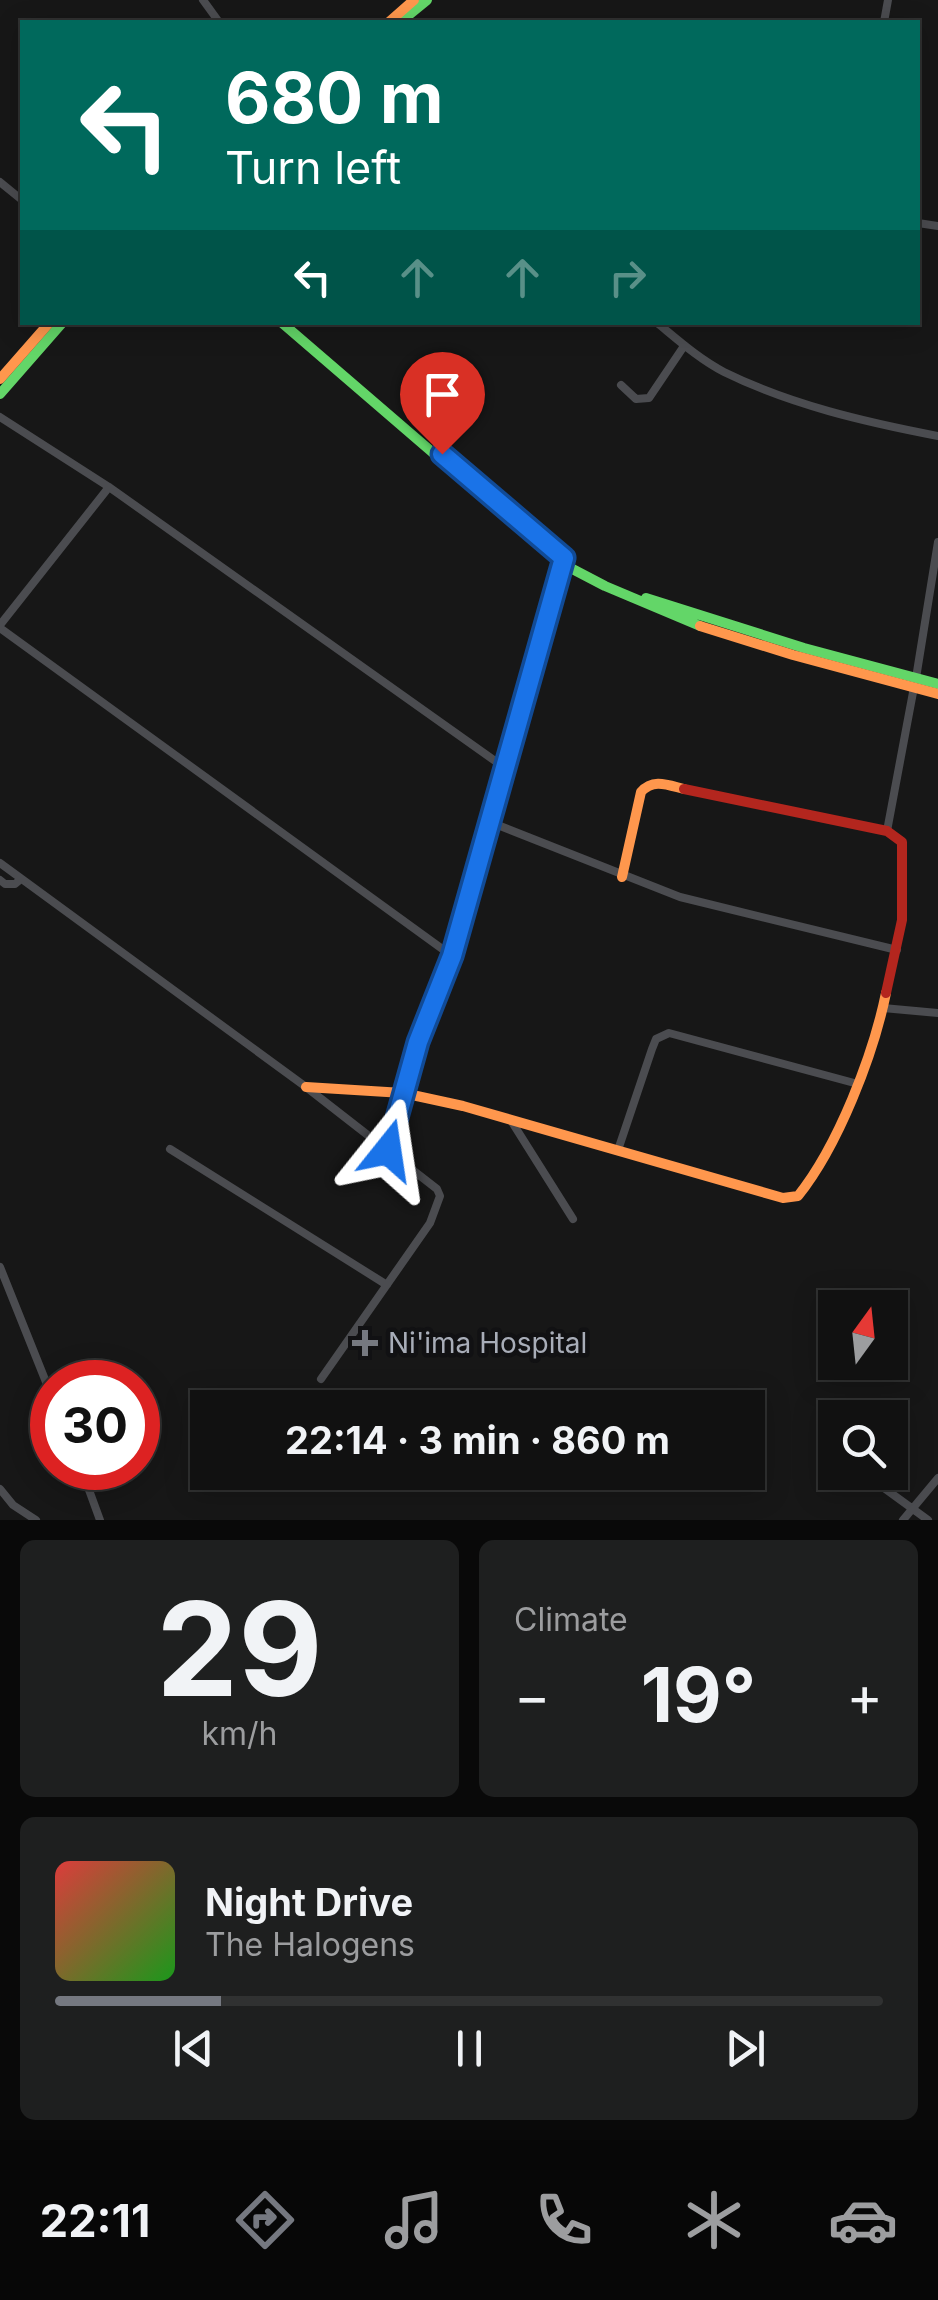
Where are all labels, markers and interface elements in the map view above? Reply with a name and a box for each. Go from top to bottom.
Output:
text: 680 m [225,55,444,140]
icon: left [60,60,190,190]
text: Turn left [225,140,401,195]
icon: left [285,250,340,305]
icon: ahead [390,250,445,305]
icon: ahead [495,250,550,305]
icon: right [600,250,655,305]
pin [400,352,485,455]
icon: arrive [415,367,470,422]
position arrow [336,1098,440,1202]
north arrow [818,1290,908,1380]
map controls [818,1290,908,1490]
place label: Ni'ima Hospital [388,1326,587,1360]
marker: Ni'ima Hospital [352,1330,378,1356]
speed limit sign: 30 [30,1360,160,1490]
button: search [818,1400,908,1490]
text: 22:14 · 3 min · 860 m [285,1417,670,1463]
text: 29 [156,1570,323,1727]
text: Climate [514,1600,628,1639]
text: 19° [641,1649,756,1740]
text: − [514,1663,550,1729]
text: + [847,1663,883,1729]
text: km/h [201,1714,278,1753]
text: Night Drive [205,1879,413,1925]
text: The Halogens [205,1925,415,1964]
icon: previous [166,2021,221,2076]
icon: pause [442,2021,497,2076]
icon: next [718,2021,773,2076]
icon: directions [230,2185,300,2255]
icon: music [379,2185,449,2255]
icon: phone [529,2185,599,2255]
icon: climate [679,2185,749,2255]
icon: car [828,2185,898,2255]
text: 22:11 [40,2193,150,2248]

